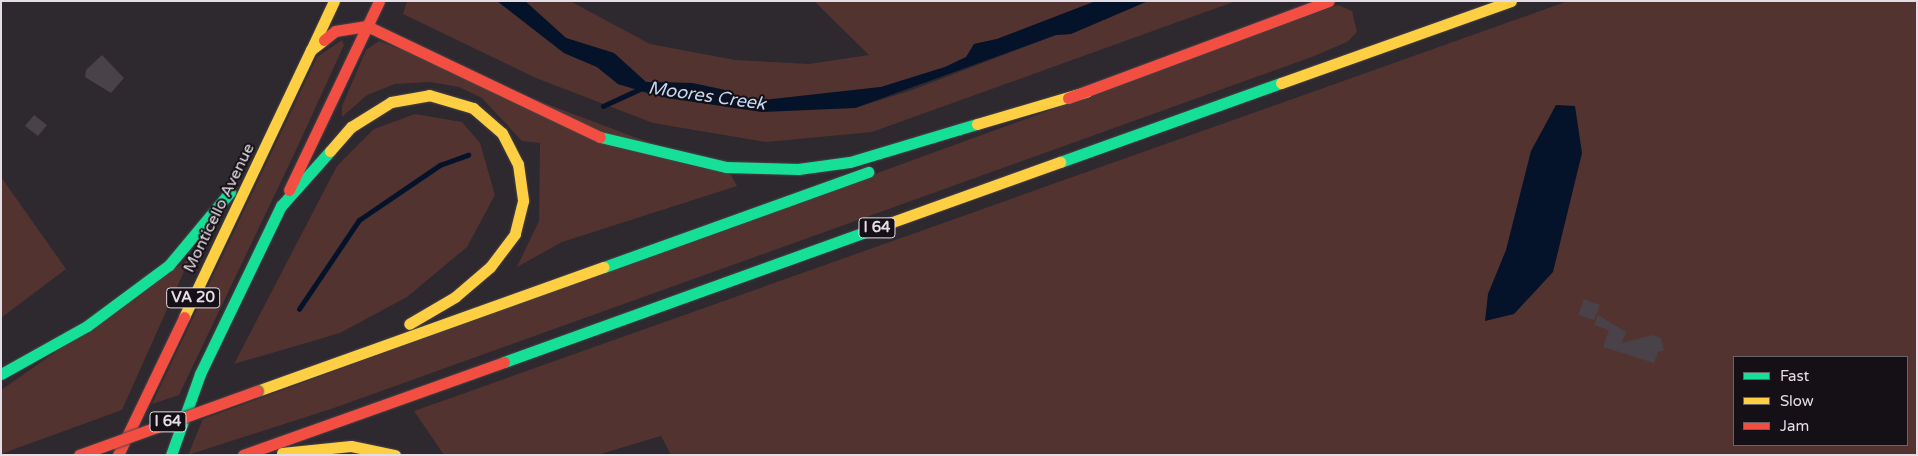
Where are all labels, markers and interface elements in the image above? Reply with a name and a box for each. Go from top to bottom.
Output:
water label: Moores Creek [647,77,767,115]
street label: Monticello Avenue [179,140,259,276]
road number: I 64 [858,216,896,240]
road number: VA 20 [166,286,220,310]
legend [1733,356,1908,446]
text: Fast [1780,367,1809,385]
text: Slow [1780,392,1814,410]
road number: I 64 [149,410,187,434]
text: Jam [1780,417,1809,435]

